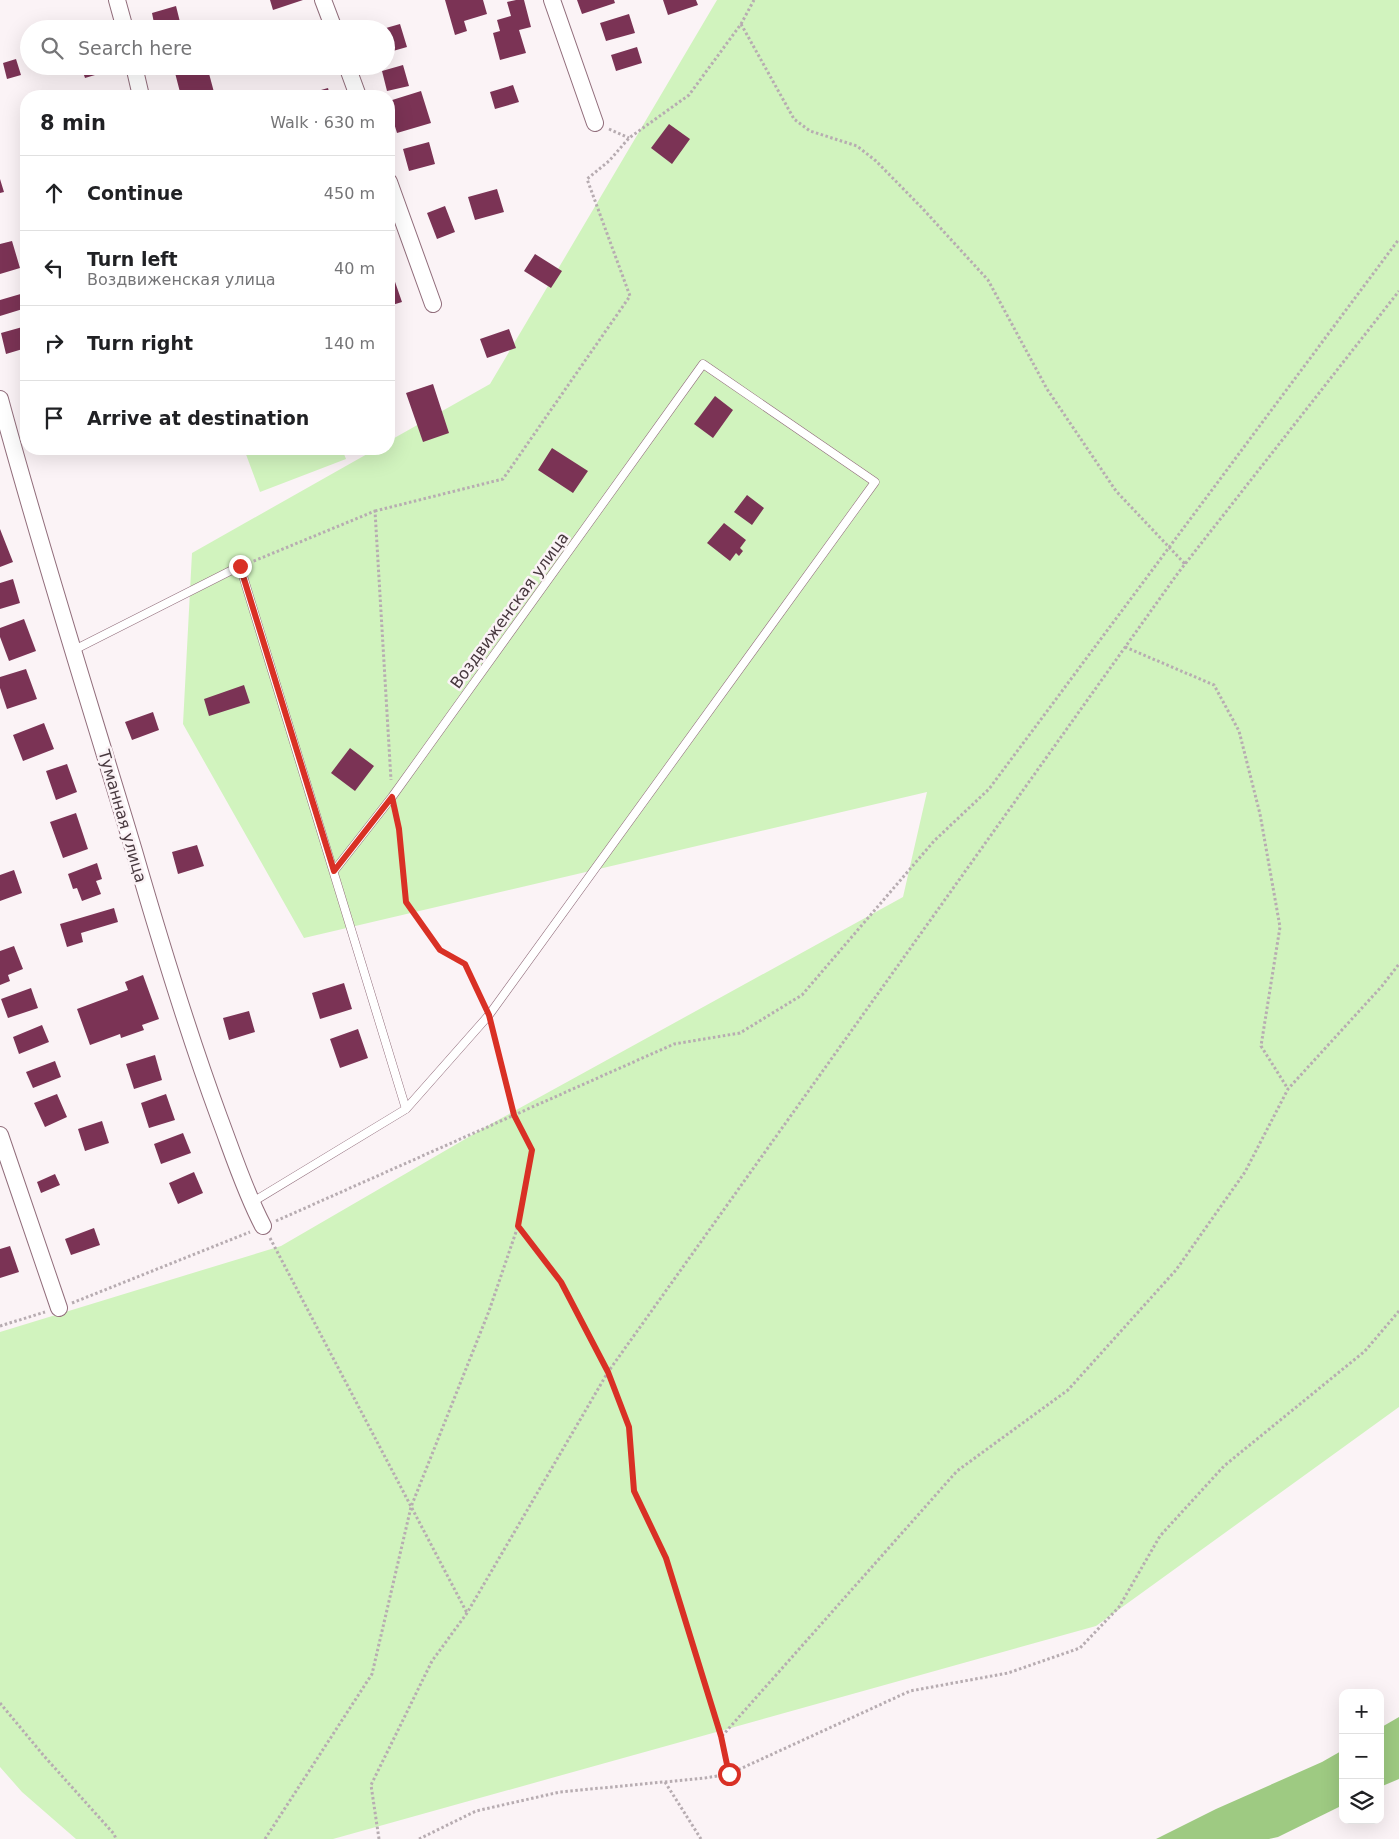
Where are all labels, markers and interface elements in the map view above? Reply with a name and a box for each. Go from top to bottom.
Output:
search box [20,20,395,75]
icon: search [38,34,66,62]
text: Search here [78,37,192,59]
text: 8 min [40,111,106,135]
text: Walk · 630 m [270,113,375,132]
icon: ahead [40,179,68,207]
text: Continue [87,182,183,204]
text: 450 m [324,184,375,203]
text: Turn left [87,248,178,270]
icon: left [40,254,68,282]
text: 40 m [334,259,375,278]
text: Воздвиженская улица [87,270,276,289]
icon: right [40,329,68,357]
text: Turn right [87,332,193,354]
text: 140 m [324,334,375,353]
icon: arrive [40,404,68,432]
text: Arrive at destination [87,407,309,429]
street label: Воздвиженская улица [446,528,573,692]
route end [229,555,252,578]
street label: Туманная улица [94,747,151,885]
map controls [1339,1689,1384,1824]
button: + [1339,1689,1384,1734]
button: − [1339,1734,1384,1779]
route start [718,1763,741,1786]
button: layers [1339,1779,1384,1824]

